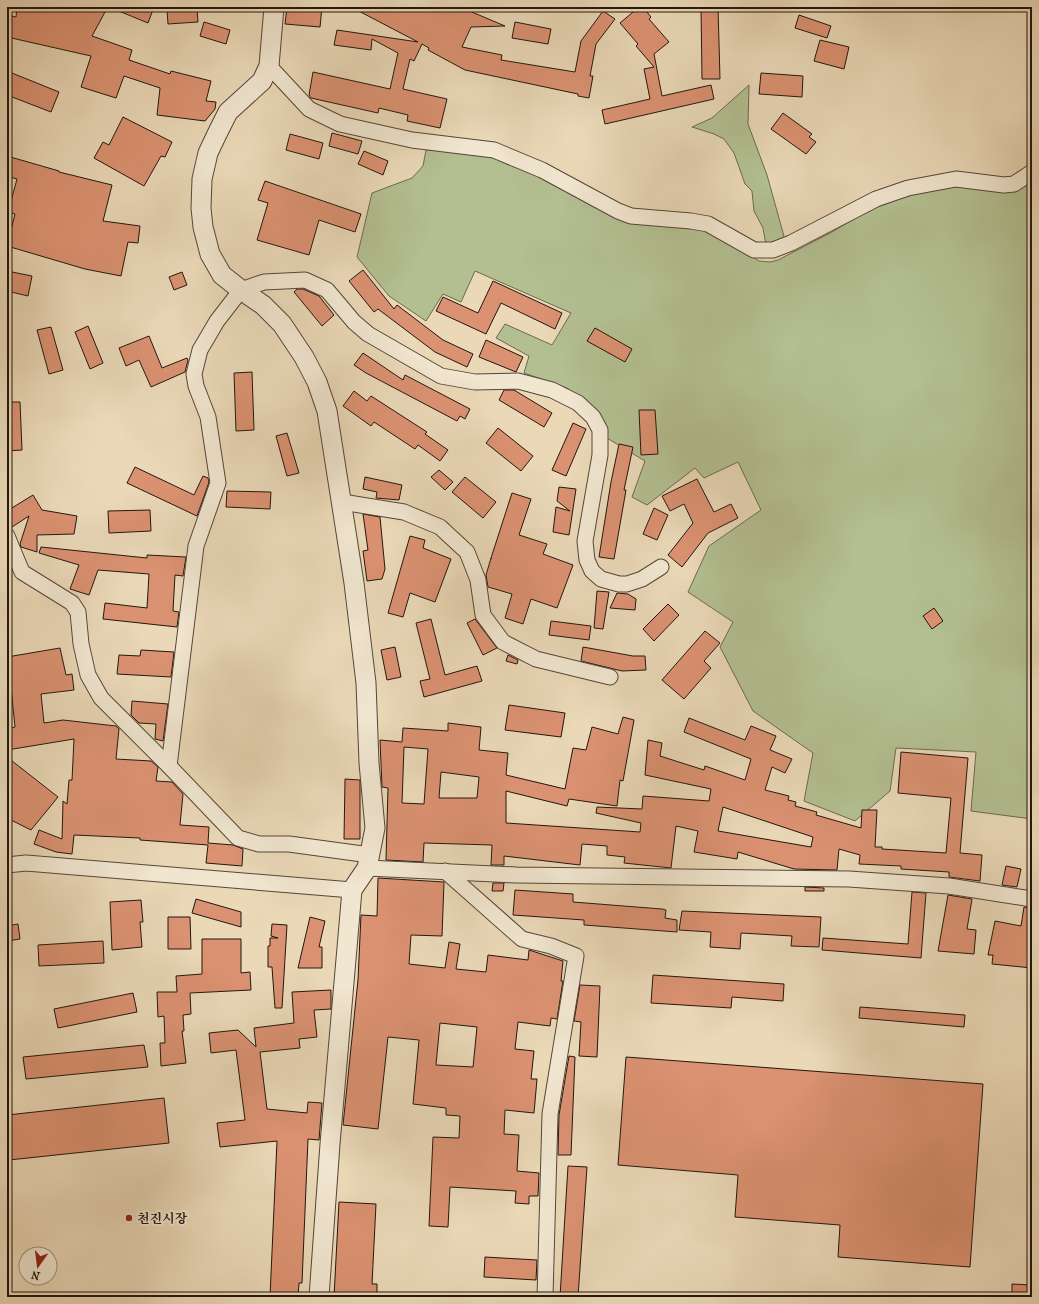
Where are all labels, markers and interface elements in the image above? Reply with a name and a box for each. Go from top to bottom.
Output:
place label: 천진시장 [137,1211,188,1226]
marker: 천진시장 [124,1213,134,1223]
north arrow [18,1246,58,1286]
text: N [29,1268,41,1283]

